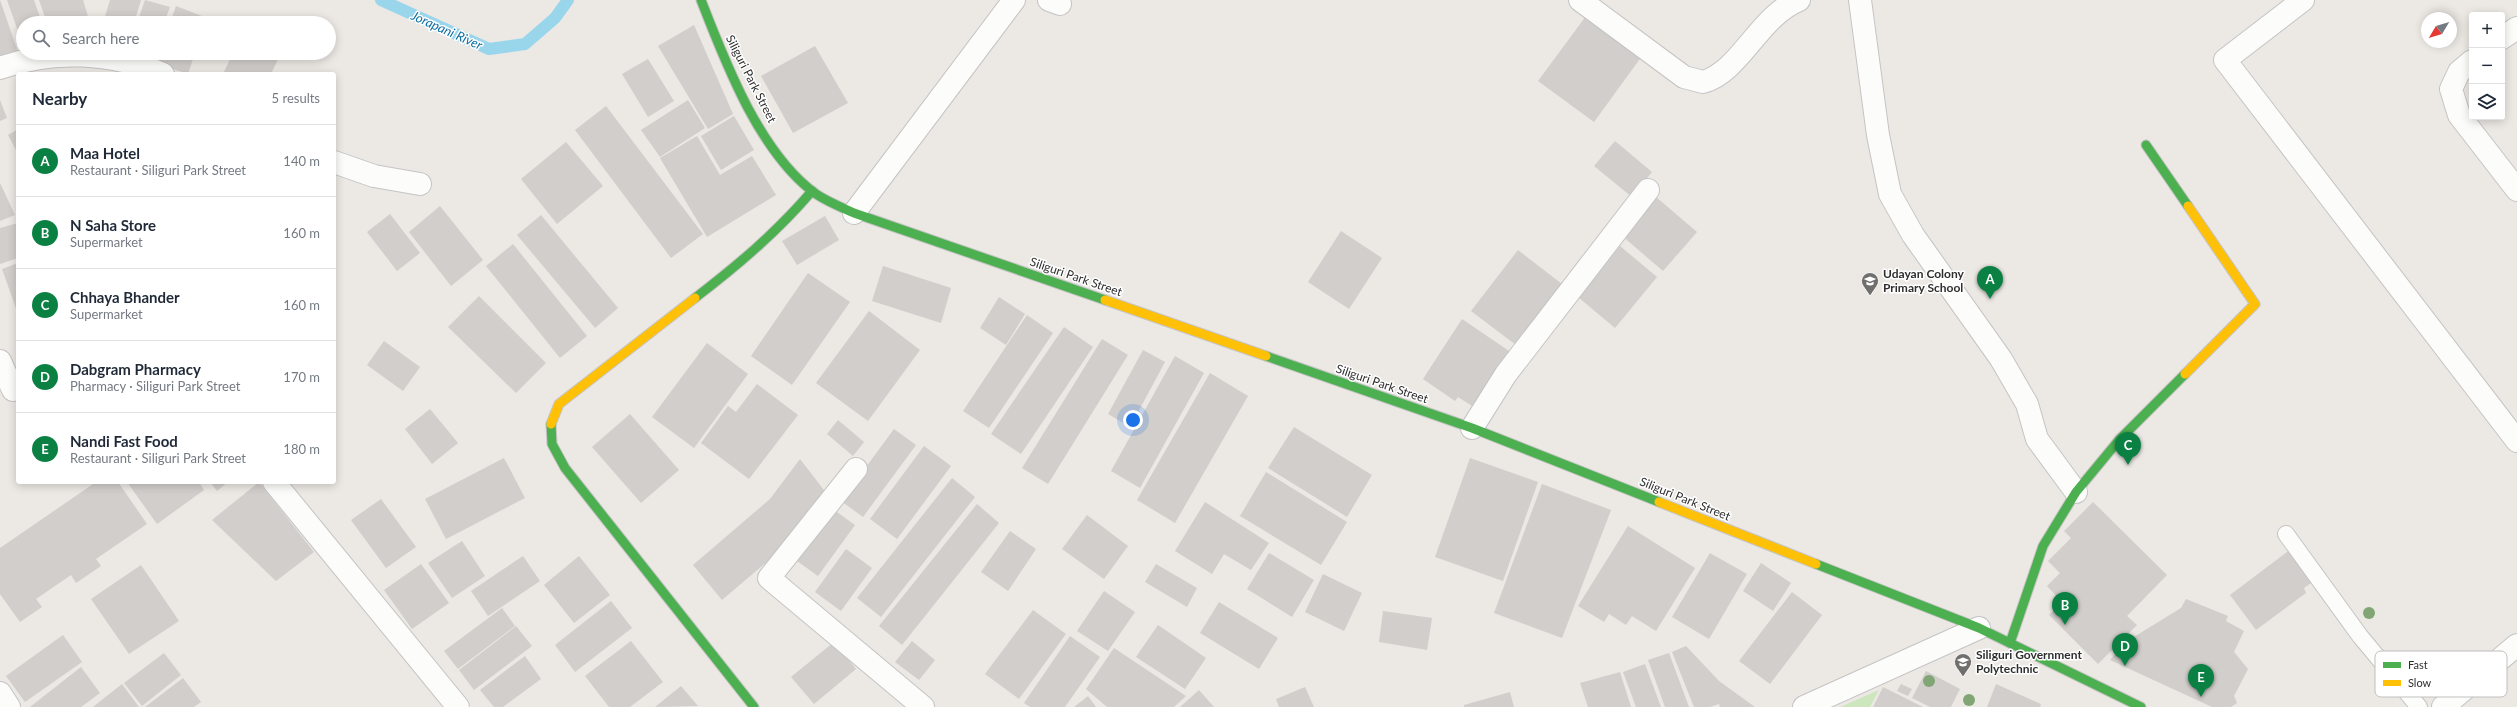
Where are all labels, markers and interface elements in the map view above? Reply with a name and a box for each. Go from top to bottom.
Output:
water label: Jorapani River [408,7,486,53]
north arrow [2421,12,2457,48]
map controls [2469,12,2505,120]
button: + [2469,12,2505,48]
search box [16,16,336,60]
icon: search [30,27,52,49]
text: Search here [62,29,139,47]
street label: Siliguri Park Street [723,32,780,126]
button: − [2469,48,2505,84]
button: layers [2469,84,2505,120]
text: Nearby [32,88,87,109]
text: 5 results [272,90,320,106]
text: Maa Hotel [70,144,140,162]
text: A [40,153,50,169]
text: 140 m [283,153,320,169]
text: Restaurant · Siliguri Park Street [70,162,246,178]
text: N Saha Store [70,216,156,234]
text: B [41,225,49,241]
text: 160 m [283,225,320,241]
text: Supermarket [70,234,143,250]
street label: Siliguri Park Street [1028,254,1125,300]
place label: Udayan Colony Primary School [1883,266,1965,295]
pin: A [1977,266,2003,299]
school or university icon: Udayan Colony Primary School [1860,271,1880,296]
text: Chhaya Bhander [70,288,180,306]
text: C [41,297,49,313]
text: 160 m [283,297,320,313]
text: Supermarket [70,306,143,322]
text: Dabgram Pharmacy [70,360,201,378]
street label: Siliguri Park Street [1334,361,1431,407]
text: D [40,369,50,385]
text: 170 m [283,369,320,385]
text: Pharmacy · Siliguri Park Street [70,378,240,394]
your location [1123,410,1143,430]
text: Nandi Fast Food [70,432,178,450]
pin: C [2115,432,2141,465]
text: E [41,441,49,457]
text: 180 m [283,441,320,457]
text: Restaurant · Siliguri Park Street [70,450,246,466]
street label: Siliguri Park Street [1638,474,1733,524]
pin: B [2052,592,2078,625]
pin: D [2112,633,2138,666]
place label: Siliguri Government Polytechnic [1976,647,2082,676]
legend [2375,651,2507,697]
school or university icon: Siliguri Government Polytechnic [1953,652,1973,677]
text: Fast [2408,658,2428,671]
pin: E [2188,664,2214,697]
text: Slow [2408,676,2432,689]

